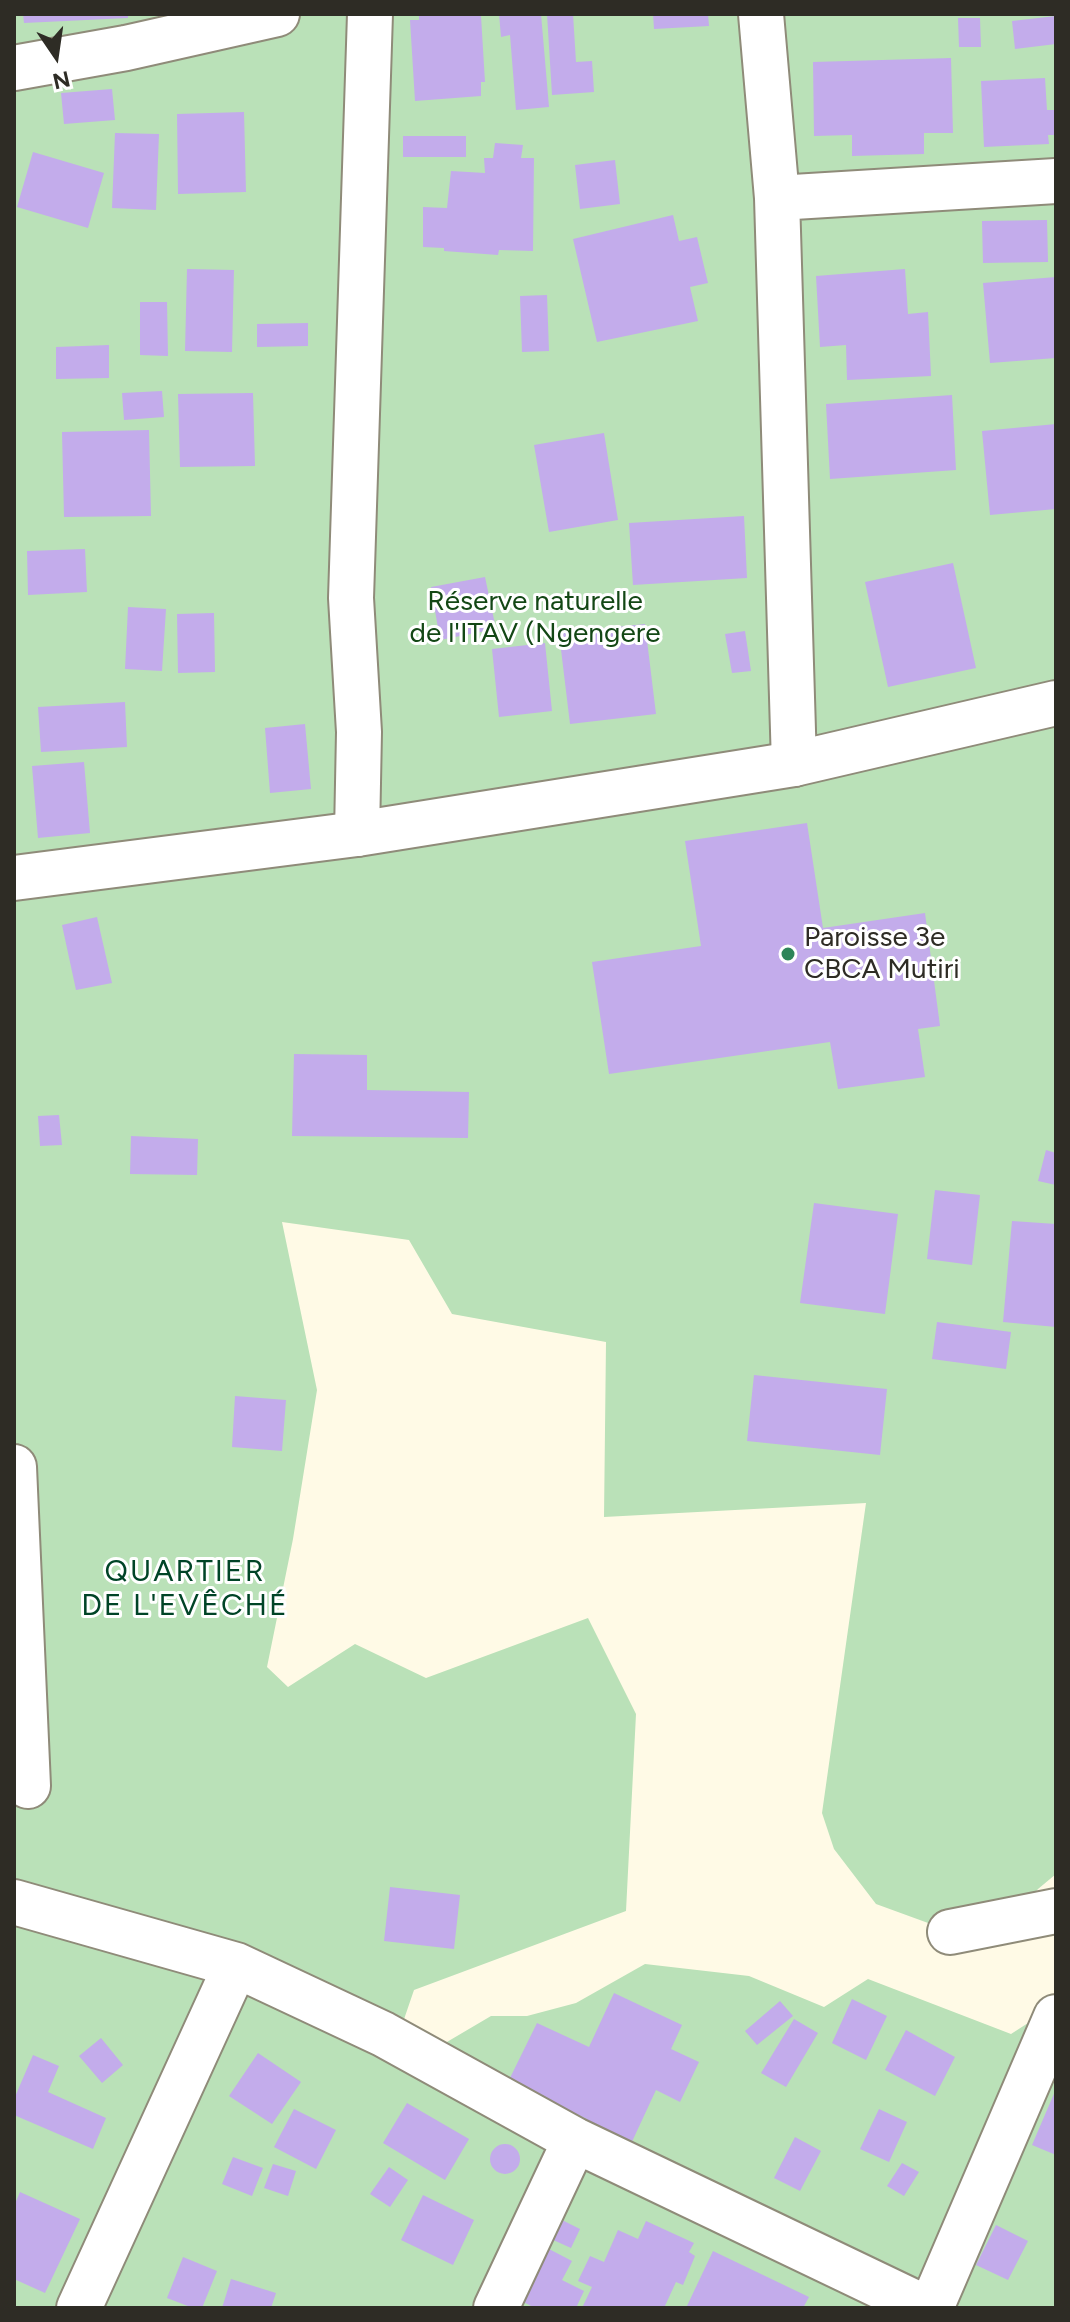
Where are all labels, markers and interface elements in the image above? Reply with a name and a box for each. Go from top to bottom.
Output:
north arrow [16,16,96,96]
text: N [50,65,73,95]
park label: Réserve naturelle de l'ITAV (Ngengere [410,585,660,651]
place label: Paroisse 3e CBCA Mutiri [804,921,960,987]
marker: Paroisse 3e CBCA Mutiri [779,945,797,963]
district label: QUARTIER DE L'EVÊCHÉ [81,1554,289,1624]

